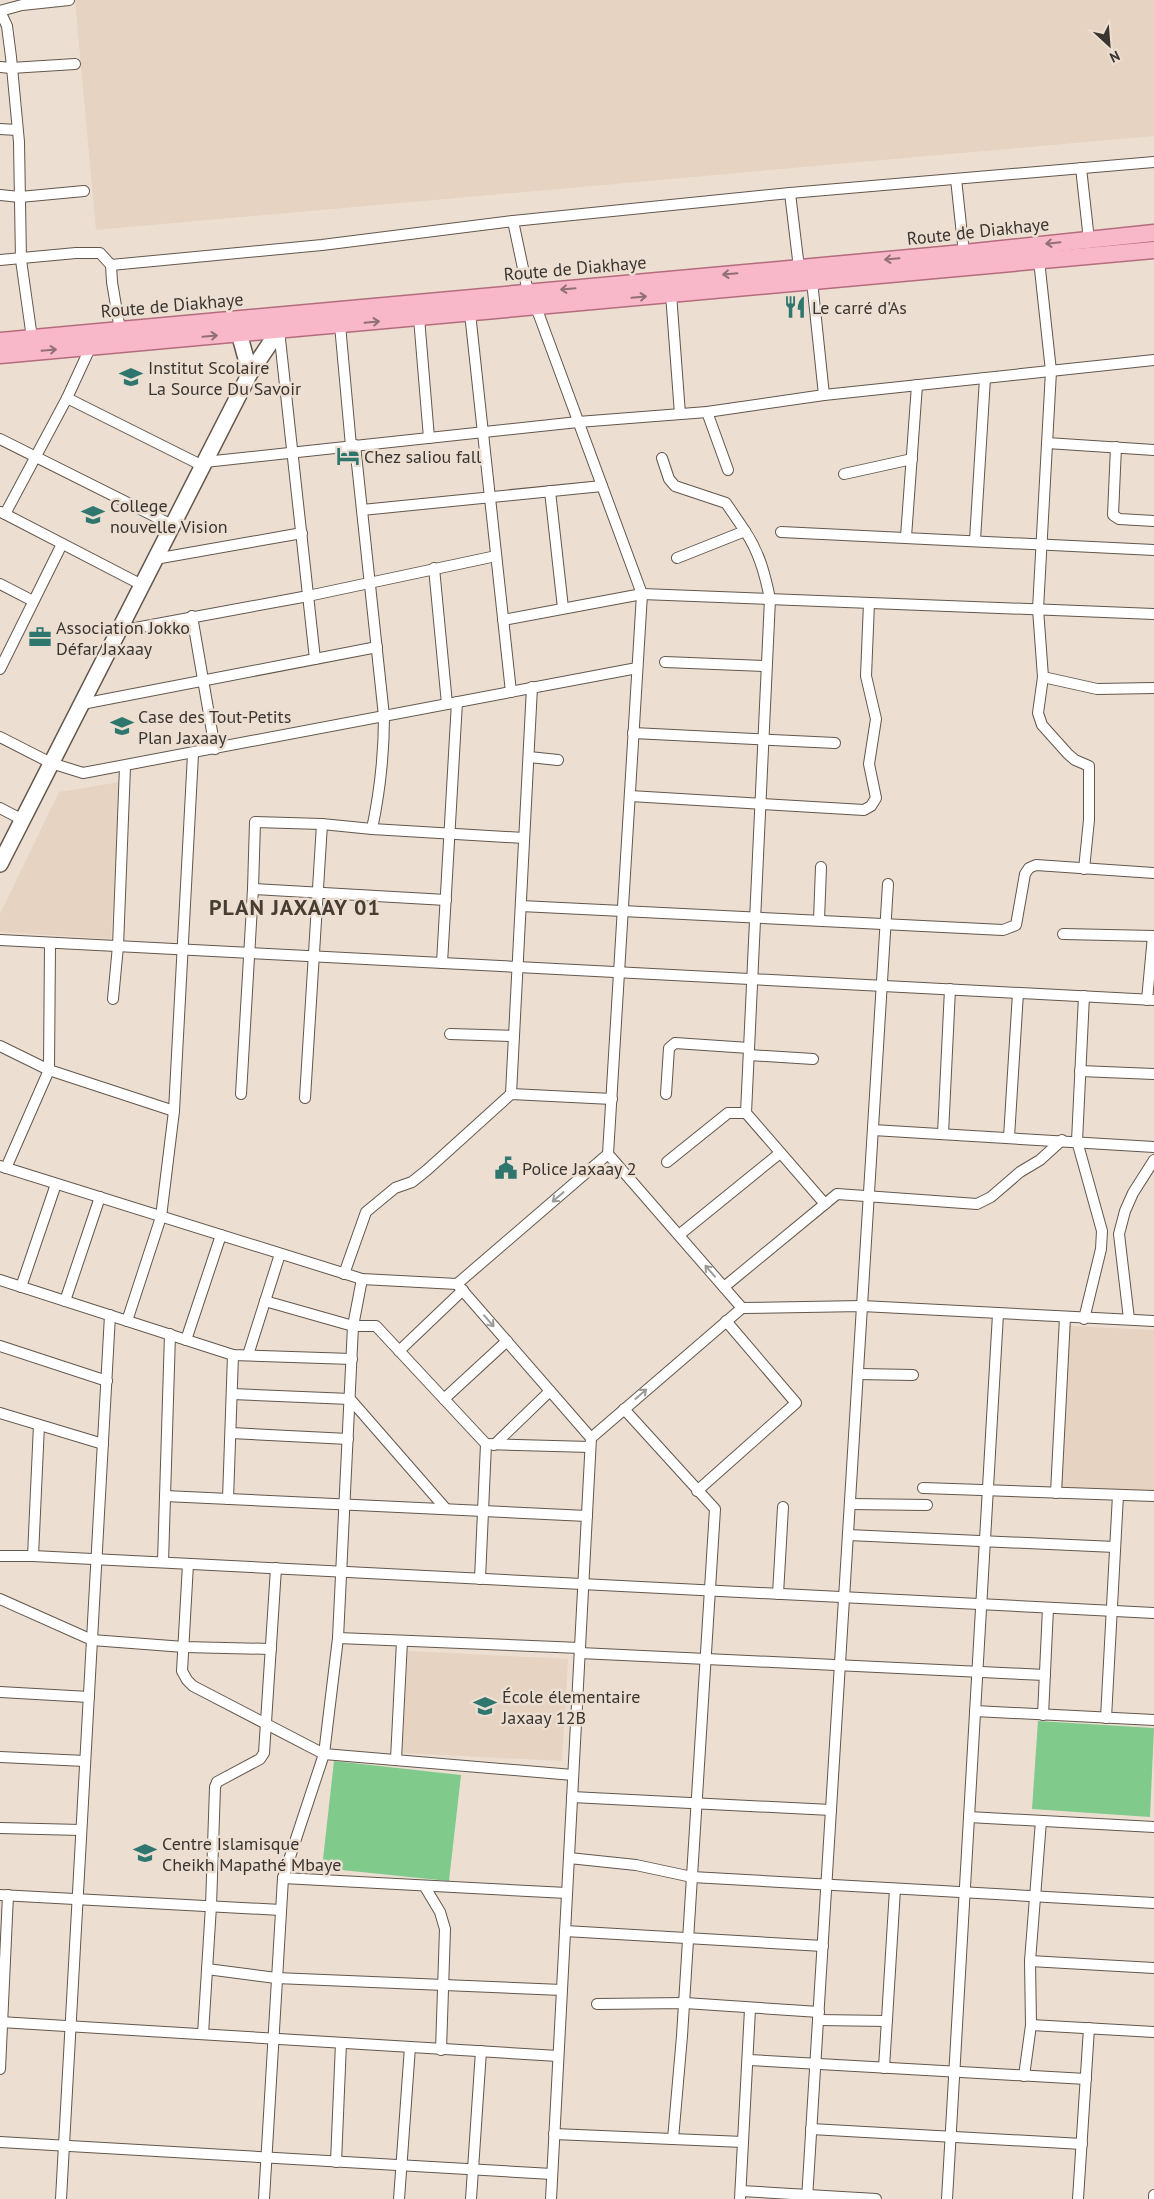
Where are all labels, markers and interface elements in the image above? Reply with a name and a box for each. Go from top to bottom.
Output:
north arrow [1084,20,1134,70]
text: N [1107,47,1123,67]
street label: Route de Diakhaye [906,212,1050,250]
one-way arrow [1046,238,1062,248]
street label: Route de Diakhaye [503,250,647,286]
one-way arrow [884,255,900,264]
one-way arrow [722,269,738,279]
one-way arrow [560,284,576,294]
street label: Route de Diakhaye [100,287,244,323]
one-way arrow [630,292,646,302]
restaurant icon: Le carré d'As [782,294,808,320]
place label: Le carré d'As [812,296,907,319]
one-way arrow [364,317,380,327]
one-way arrow [202,331,218,341]
one-way arrow [40,346,56,355]
place label: Institut Scolaire La Source Du Savoir [148,356,301,400]
school or university icon: Institut Scolaire La Source Du Savoir [118,364,144,390]
hotel icon: Chez saliou fall [335,443,361,469]
place label: Chez saliou fall [364,445,482,468]
place label: College nouvelle Vision [110,494,228,538]
school or university icon: College nouvelle Vision [80,502,106,528]
place label: Association Jokko Défar Jaxaay [56,616,190,660]
office icon: Association Jokko Défar Jaxaay [27,624,53,650]
place label: Case des Tout-Petits Plan Jaxaay [138,705,291,749]
school or university icon: Case des Tout-Petits Plan Jaxaay [109,713,135,739]
district label: PLAN JAXAAY 01 [209,893,381,921]
public building icon: Police Jaxaay 2 [493,1155,519,1181]
place label: Police Jaxaay 2 [522,1157,636,1180]
one-way arrow [552,1191,565,1203]
one-way arrow [704,1264,716,1277]
one-way arrow [484,1314,495,1327]
one-way arrow [634,1389,647,1400]
place label: École élementaire Jaxaay 12B [501,1685,640,1729]
school or university icon: École élementaire Jaxaay 12B [472,1693,498,1719]
place label: Centre Islamisque Cheikh Mapathé Mbaye [162,1832,341,1876]
school or university icon: Centre Islamisque Cheikh Mapathé Mbaye [132,1840,158,1866]

